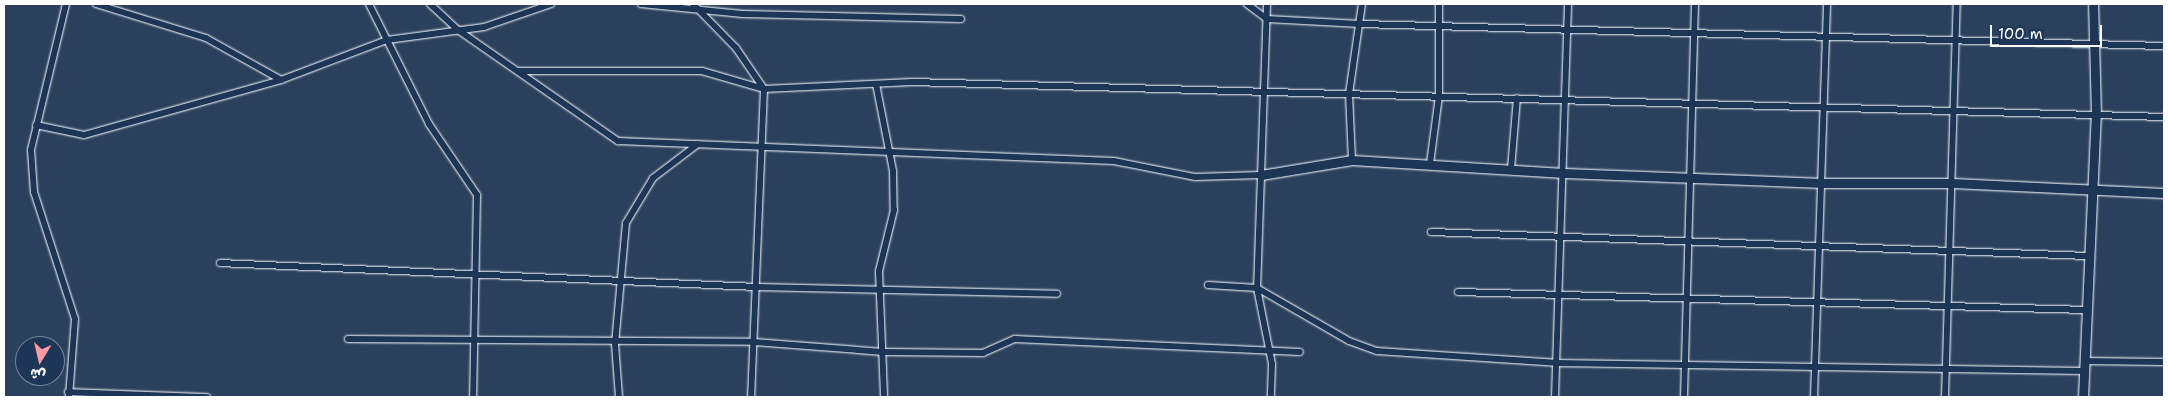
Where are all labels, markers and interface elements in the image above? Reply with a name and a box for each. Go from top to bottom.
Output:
scale bar [1993,15,2106,47]
text: 100 m [1998,24,2043,44]
north arrow [15,336,65,386]
text: ش [29,365,47,385]

